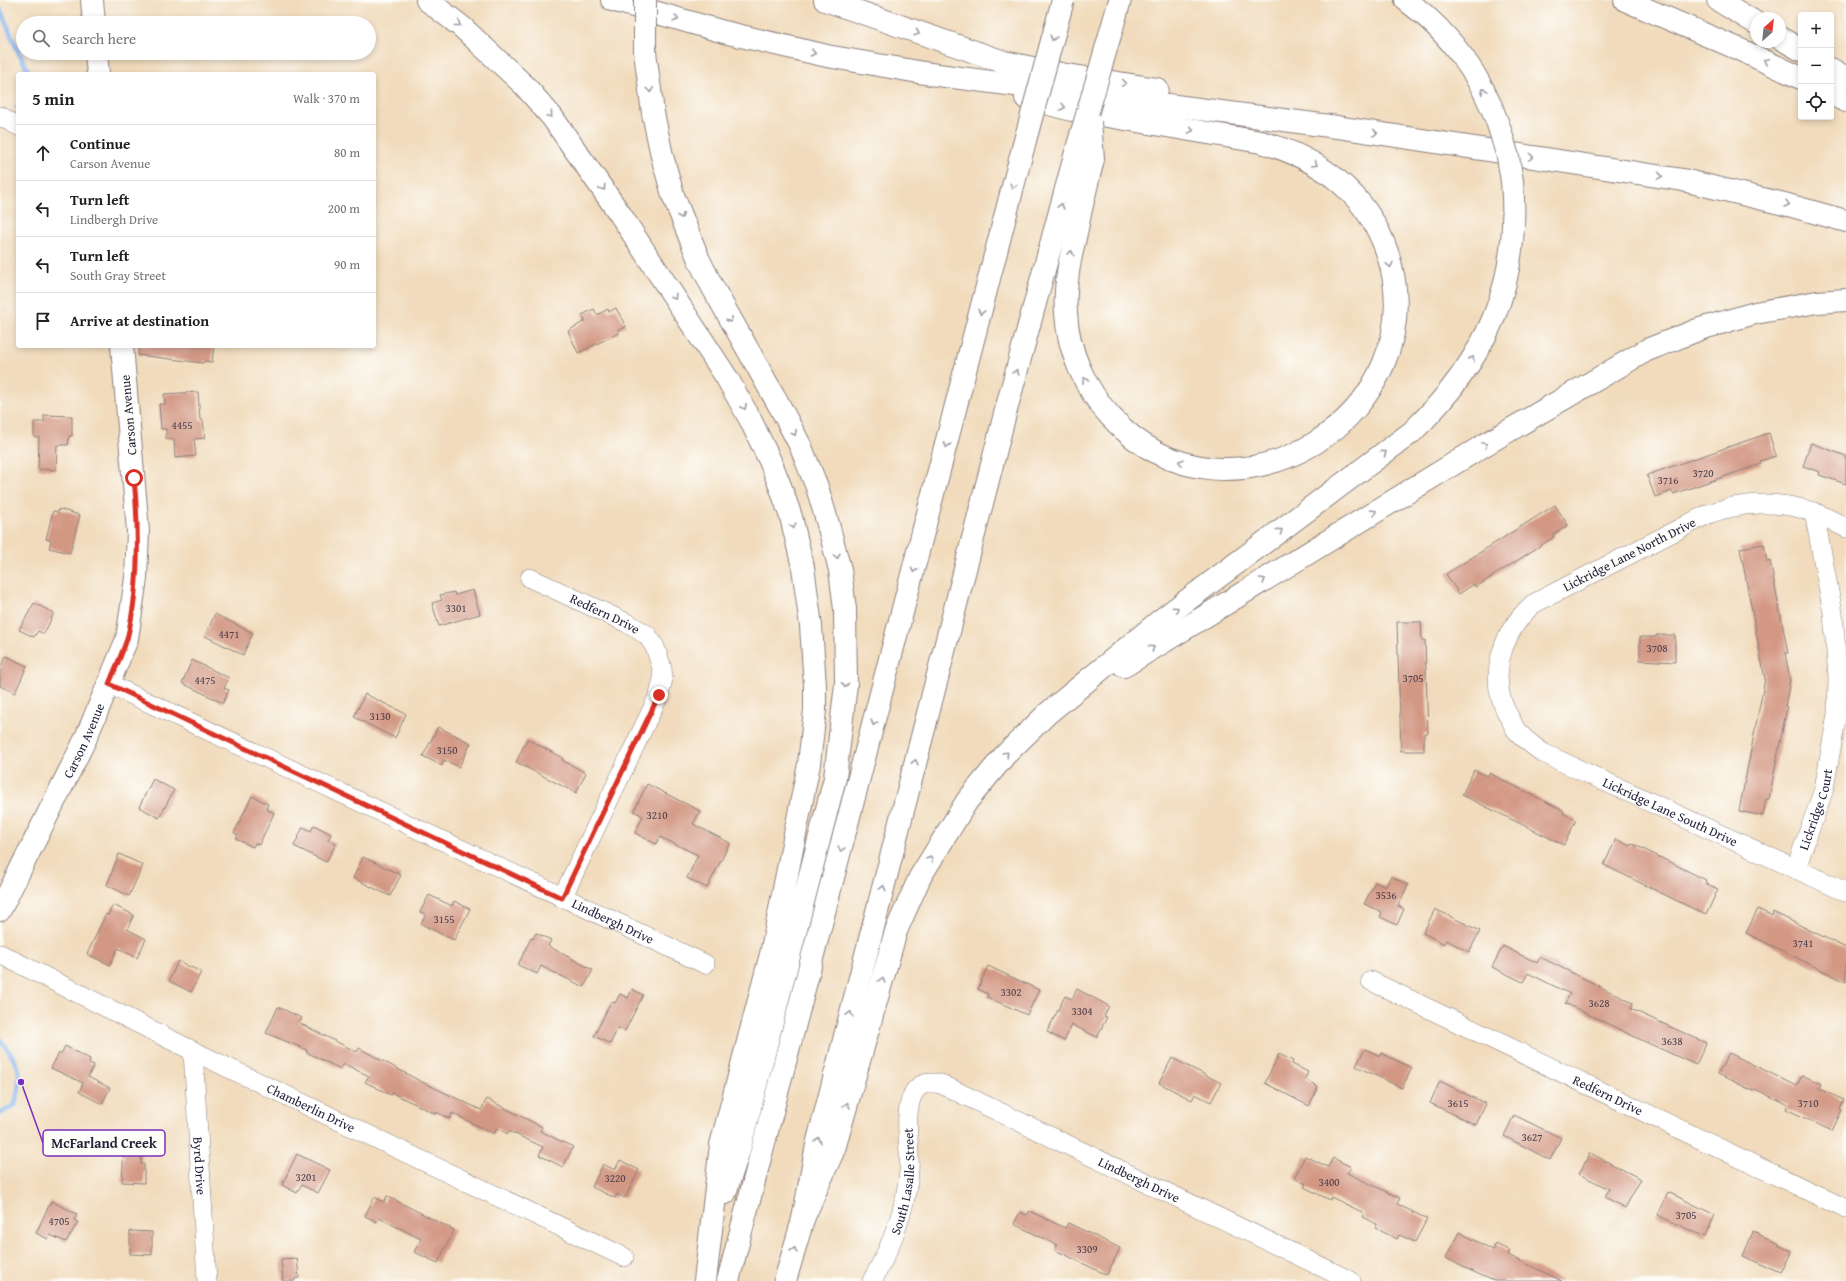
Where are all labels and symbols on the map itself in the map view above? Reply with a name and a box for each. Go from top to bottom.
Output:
north arrow [1750,12,1786,48]
one-way arrow [672,14,679,23]
one-way arrow [453,19,460,26]
one-way arrow [913,28,920,36]
one-way arrow [1049,34,1058,41]
one-way arrow [810,49,816,57]
one-way arrow [1762,58,1769,66]
one-way arrow [1121,79,1127,87]
one-way arrow [645,87,654,94]
one-way arrow [1482,87,1489,95]
one-way arrow [1059,103,1066,111]
one-way arrow [546,111,553,118]
one-way arrow [1187,125,1194,134]
one-way arrow [1372,128,1378,137]
one-way arrow [1528,152,1535,161]
one-way arrow [1311,159,1318,166]
one-way arrow [1657,171,1663,180]
one-way arrow [1010,183,1018,189]
one-way arrow [598,184,605,191]
one-way arrow [1784,200,1790,208]
one-way arrow [1056,203,1065,210]
one-way arrow [677,213,685,220]
one-way arrow [1067,250,1075,257]
one-way arrow [1386,262,1394,268]
one-way arrow [669,293,677,300]
one-way arrow [977,308,986,315]
one-way arrow [726,316,733,323]
one-way arrow [1468,356,1475,363]
one-way arrow [1011,369,1020,376]
street label: Carson Avenue [116,374,141,456]
one-way arrow [1082,377,1090,384]
one-way arrow [739,402,746,410]
house number: 4455 [171,417,193,433]
one-way arrow [789,429,797,437]
one-way arrow [943,441,952,448]
one-way arrow [1481,442,1488,449]
one-way arrow [1379,450,1386,457]
one-way arrow [1178,458,1185,466]
house number: 3720 [1692,465,1714,481]
route start [125,469,143,487]
house number: 3716 [1657,472,1679,488]
one-way arrow [1370,510,1377,517]
street label: Lickridge Lane North Drive [1560,513,1699,596]
one-way arrow [788,523,797,530]
one-way arrow [1276,529,1283,536]
one-way arrow [832,553,840,559]
one-way arrow [910,567,919,574]
one-way arrow [1259,577,1266,584]
street label: Redfern Drive [567,589,644,639]
house number: 3301 [445,600,467,616]
one-way arrow [1171,606,1178,613]
house number: 4471 [218,626,240,642]
house number: 3708 [1646,640,1668,656]
one-way arrow [1148,645,1155,652]
house number: 3705 [1402,670,1424,686]
house number: 4475 [194,672,216,688]
one-way arrow [841,682,850,688]
route end [650,686,668,704]
street label: Carson Avenue [58,700,109,781]
house number: 3130 [369,708,391,724]
one-way arrow [870,719,879,726]
house number: 3150 [436,742,458,758]
one-way arrow [1001,751,1009,759]
one-way arrow [910,759,919,766]
street label: Lickridge Court [1794,767,1837,853]
street label: Lickridge Lane South Drive [1600,773,1741,851]
house number: 3210 [646,807,668,823]
one-way arrow [837,845,846,852]
one-way arrow [926,856,933,864]
one-way arrow [878,885,887,892]
house number: 3536 [1375,887,1397,903]
street label: Lindbergh Drive [569,894,657,949]
house number: 3155 [433,911,455,927]
house number: 3741 [1792,935,1814,951]
one-way arrow [877,976,885,983]
house number: 3302 [1000,984,1022,1000]
house number: 3628 [1588,995,1610,1011]
house number: 3304 [1071,1003,1093,1019]
one-way arrow [846,1011,854,1017]
house number: 3638 [1661,1033,1683,1049]
street label: Redfern Drive [1570,1070,1646,1120]
street label: Chamberlin Drive [264,1079,358,1137]
house number: 3615 [1447,1095,1469,1111]
house number: 3710 [1797,1095,1819,1111]
one-way arrow [842,1101,850,1108]
street label: South Lasalle Street [886,1127,919,1237]
house number: 3627 [1521,1129,1543,1145]
callout: McFarland Creek [43,1130,165,1156]
text: McFarland Creek [51,1133,158,1153]
street label: Byrd Drive [188,1136,211,1195]
one-way arrow [813,1137,822,1144]
street label: Lindbergh Drive [1095,1152,1183,1207]
house number: 3201 [295,1169,317,1185]
house number: 3220 [604,1170,626,1186]
house number: 3400 [1318,1174,1340,1190]
house number: 3705 [1675,1207,1697,1223]
house number: 4705 [48,1213,70,1229]
house number: 3309 [1076,1241,1098,1257]
one-way arrow [789,1247,798,1254]

